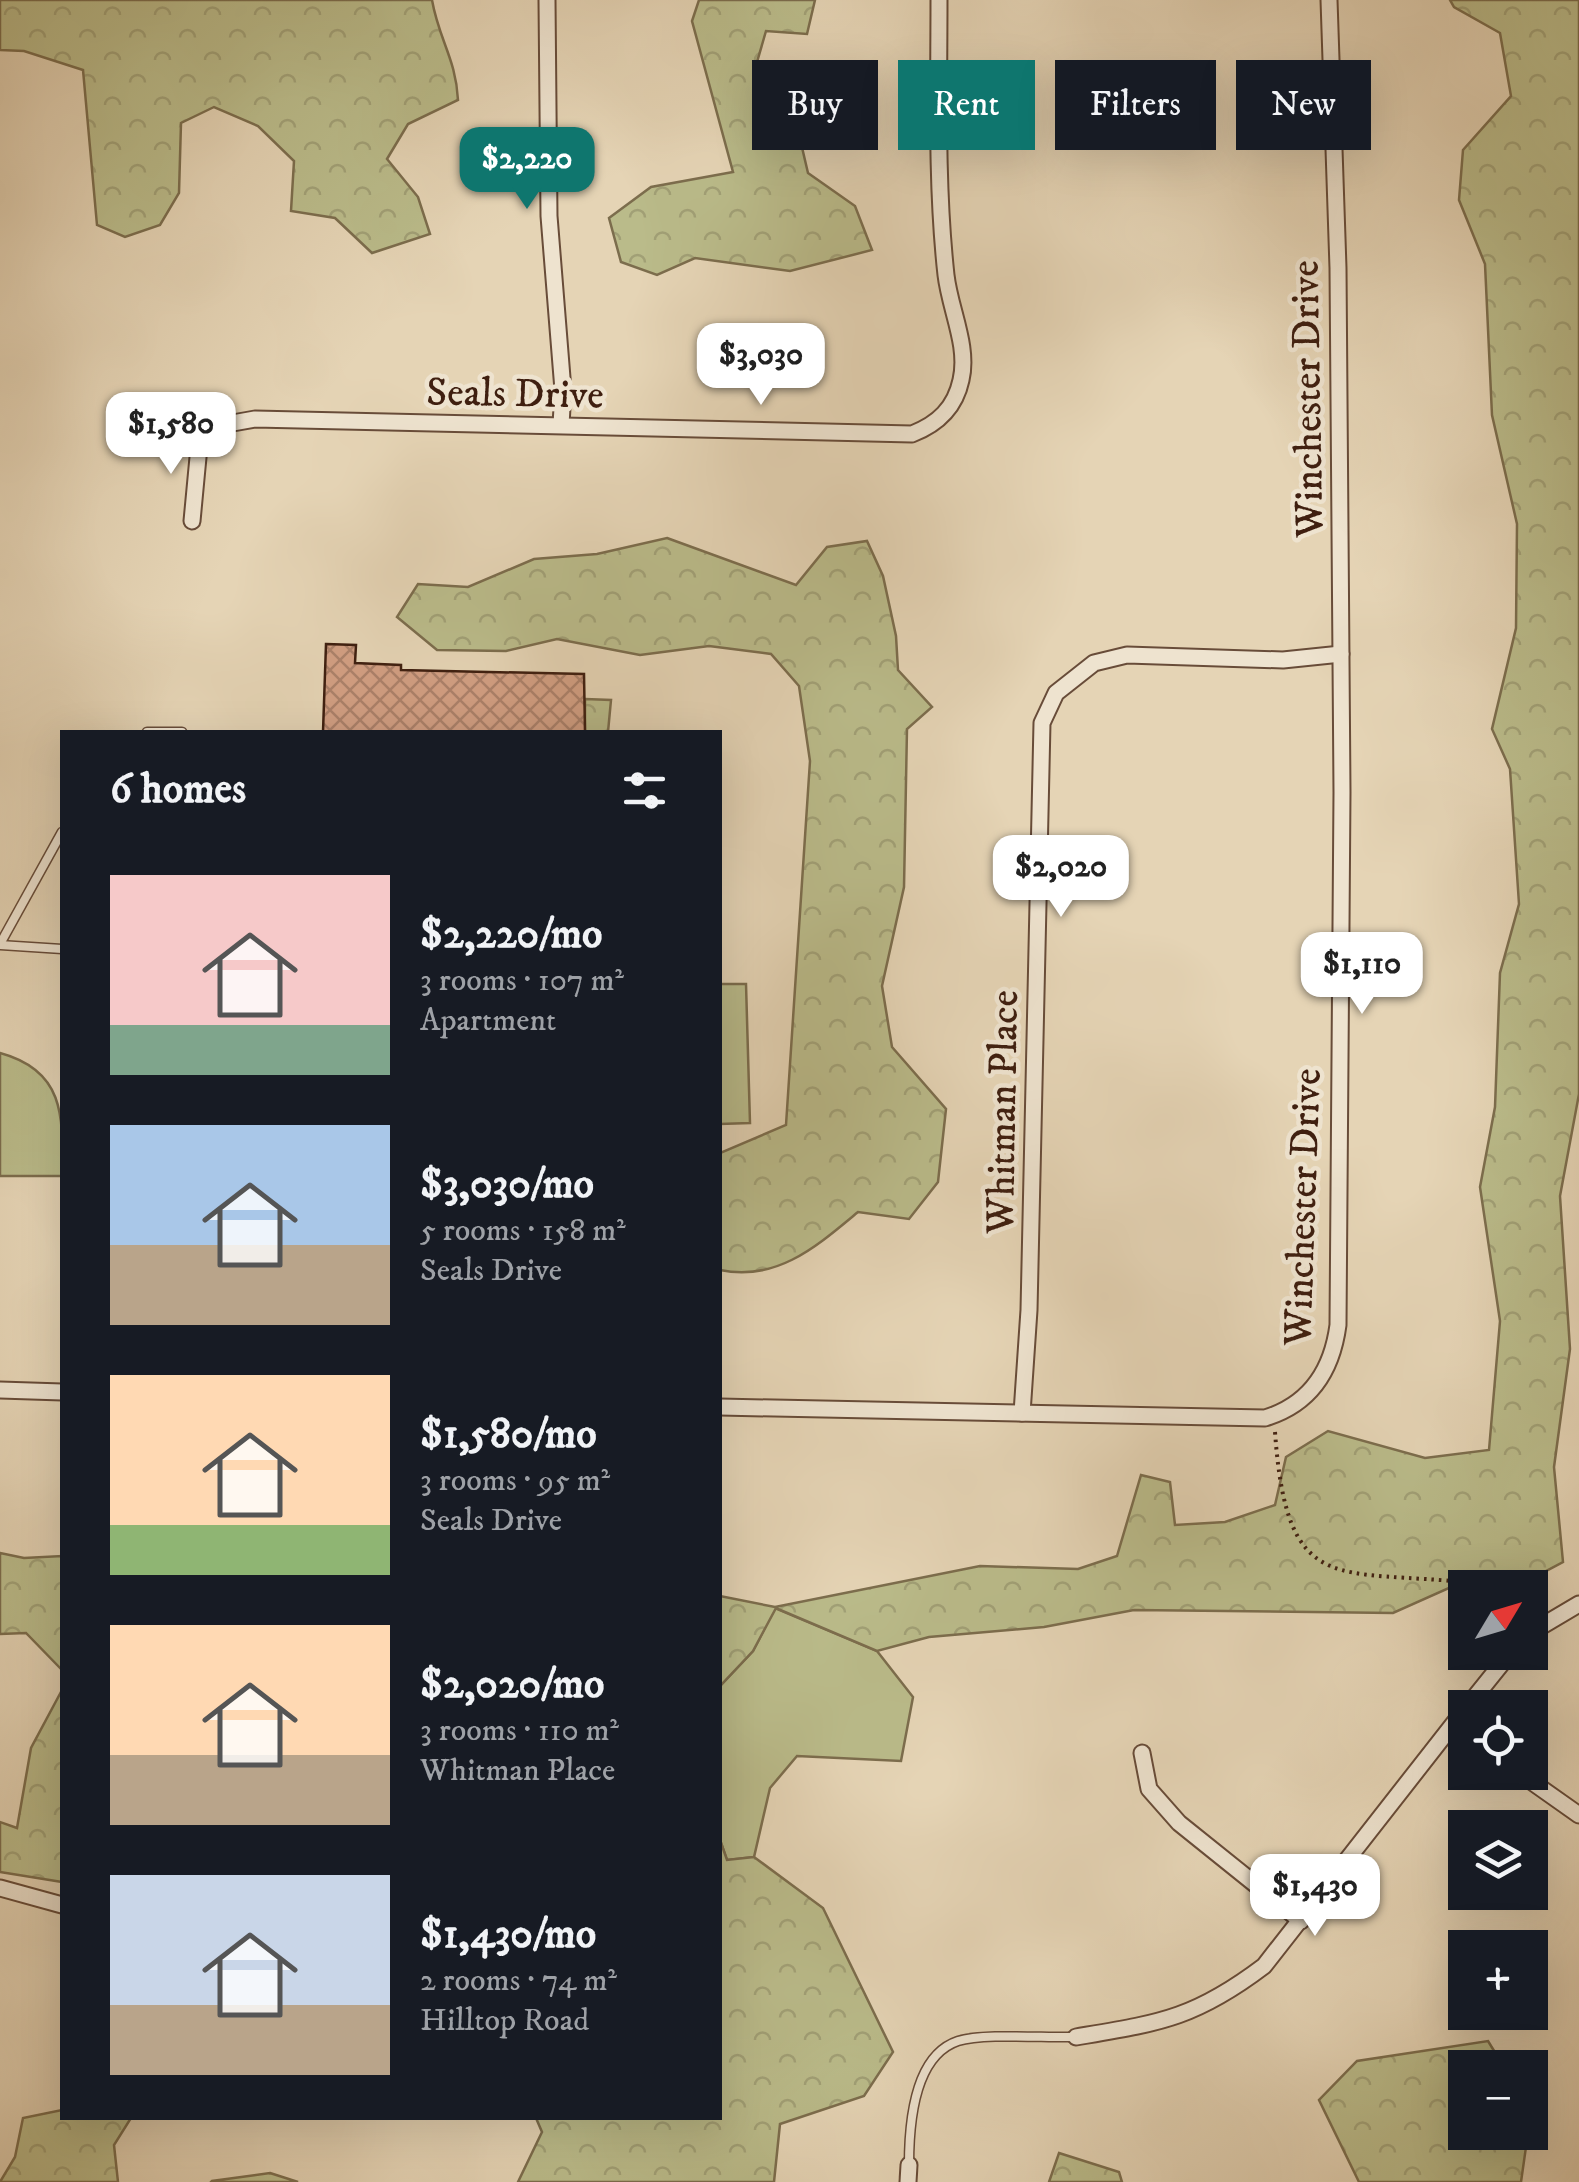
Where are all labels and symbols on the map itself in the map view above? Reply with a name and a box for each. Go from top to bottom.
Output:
pin: $2,220 [446,127,608,212]
street label: Winchester Drive [1282,260,1336,539]
pin: $3,030 [680,323,842,408]
street label: Seals Drive [426,368,604,422]
pin: $1,580 [90,392,252,477]
pin: $2,020 [980,835,1142,920]
pin: $1,110 [1281,932,1443,1017]
street label: Whitman Place [977,990,1031,1236]
street label: Winchester Drive [1274,1068,1334,1348]
north arrow [1448,1570,1548,1670]
pin: $1,430 [1234,1854,1396,1939]

